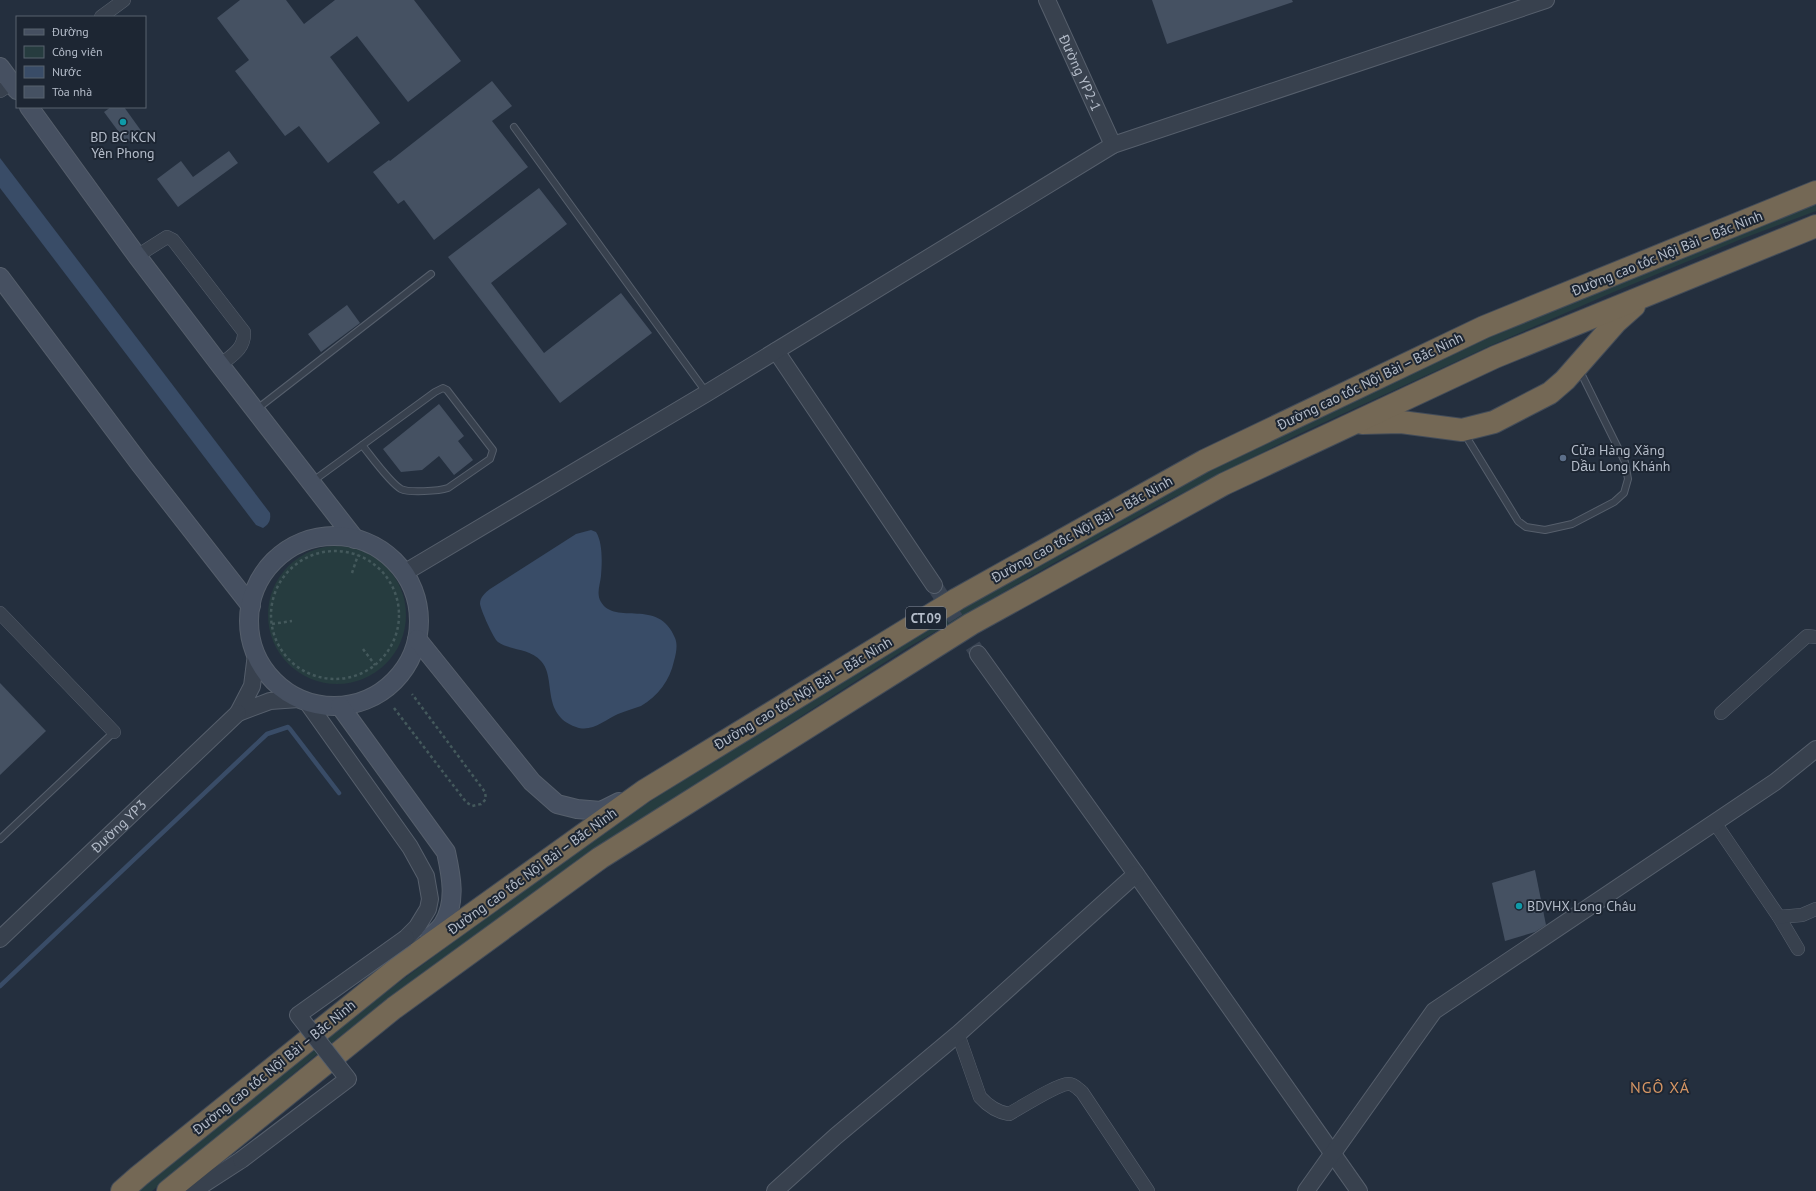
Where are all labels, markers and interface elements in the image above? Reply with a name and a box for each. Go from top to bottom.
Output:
legend [16,16,146,108]
text: Đường [51,24,89,39]
street label: Đường YP2-1 [1054,31,1105,114]
text: Công viên [52,44,103,59]
text: Nước [52,64,82,79]
text: Tòa nhà [52,84,92,99]
marker: BD BC KCN Yên Phong [118,117,128,127]
place label: BD BC KCN Yên Phong [90,128,156,162]
street label: Đường cao tốc Nội Bài – Bắc Ninh [1568,206,1765,300]
street label: Đường cao tốc Nội Bài – Bắc Ninh [1273,328,1466,434]
place label: Cửa Hàng Xăng Dầu Long Khánh [1571,441,1671,475]
marker: Cửa Hàng Xăng Dầu Long Khánh [1558,453,1568,463]
street label: Đường cao tốc Nội Bài – Bắc Ninh [987,472,1176,587]
road number: CT.09 [906,607,946,629]
street label: Đường cao tốc Nội Bài – Bắc Ninh [710,633,895,754]
street label: Đường YP3 [87,796,150,857]
street label: Đường cao tốc Nội Bài – Bắc Ninh [443,804,620,939]
place label: BDVHX Long Châu [1527,897,1636,915]
marker: BDVHX Long Châu [1514,901,1524,911]
street label: Đường cao tốc Nội Bài – Bắc Ninh [188,996,359,1139]
district label: NGÔ XÁ [1630,1077,1690,1097]

